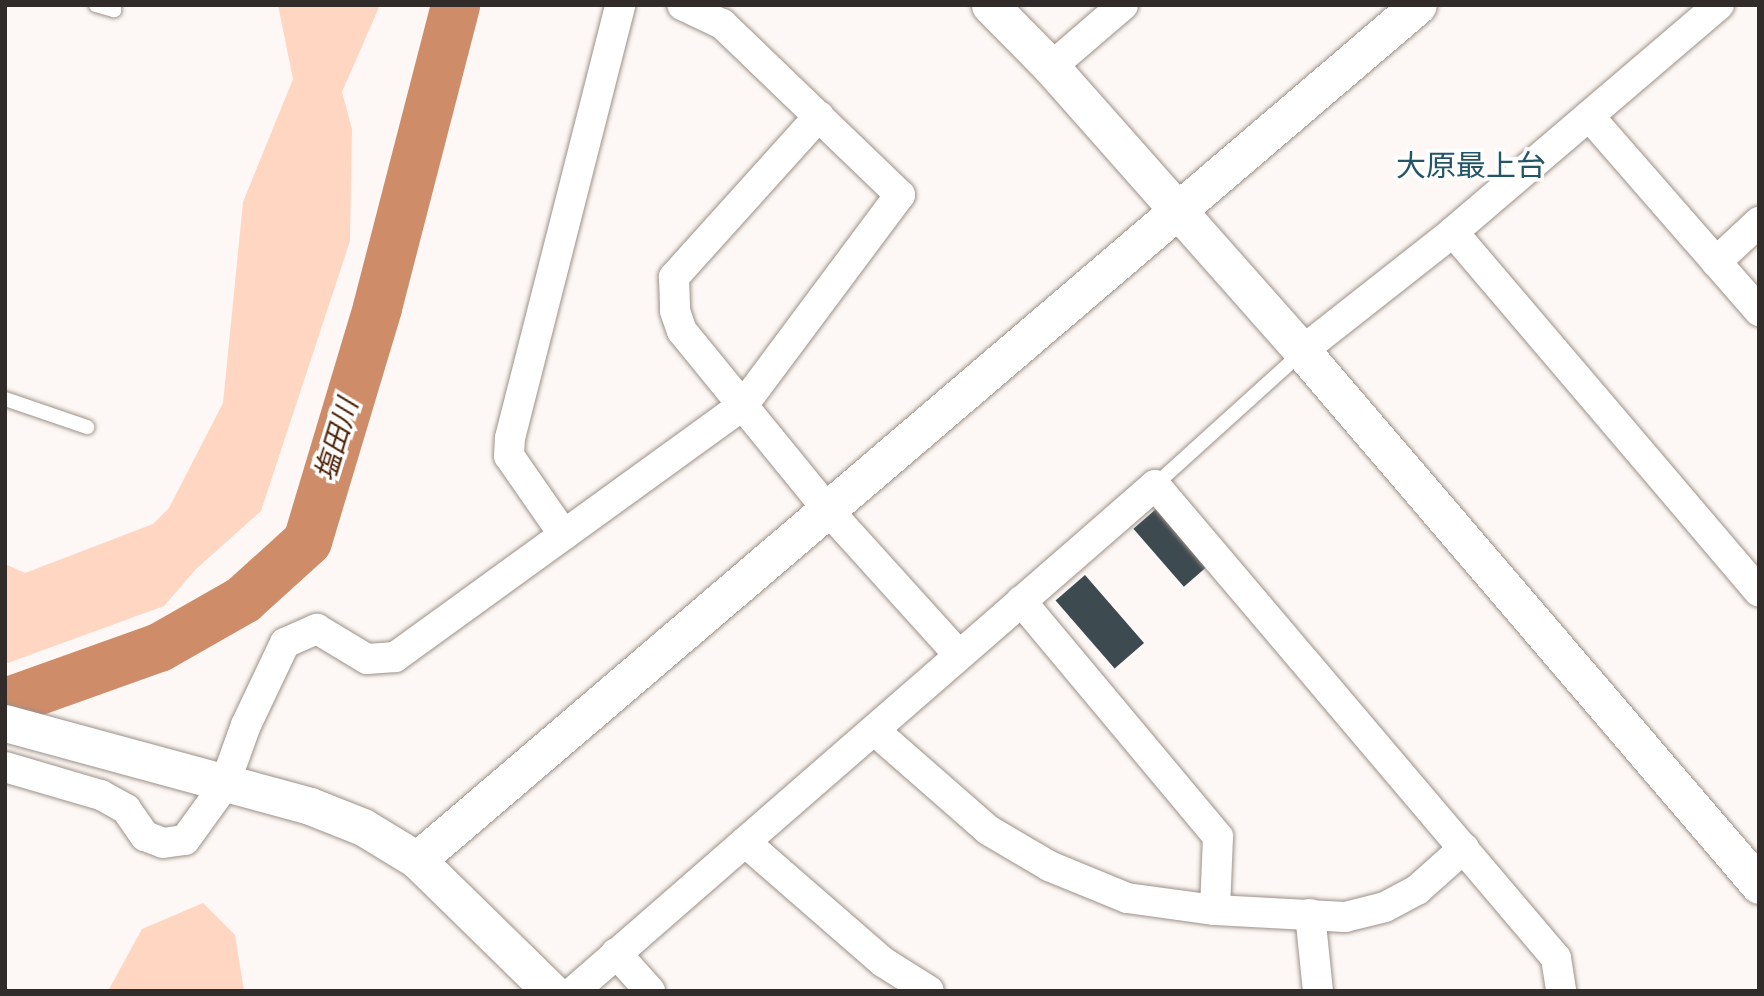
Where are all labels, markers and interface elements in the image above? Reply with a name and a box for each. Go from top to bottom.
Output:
district label: 大原最上台 [1396,149,1546,185]
water label: 塩田川 [309,395,365,485]

